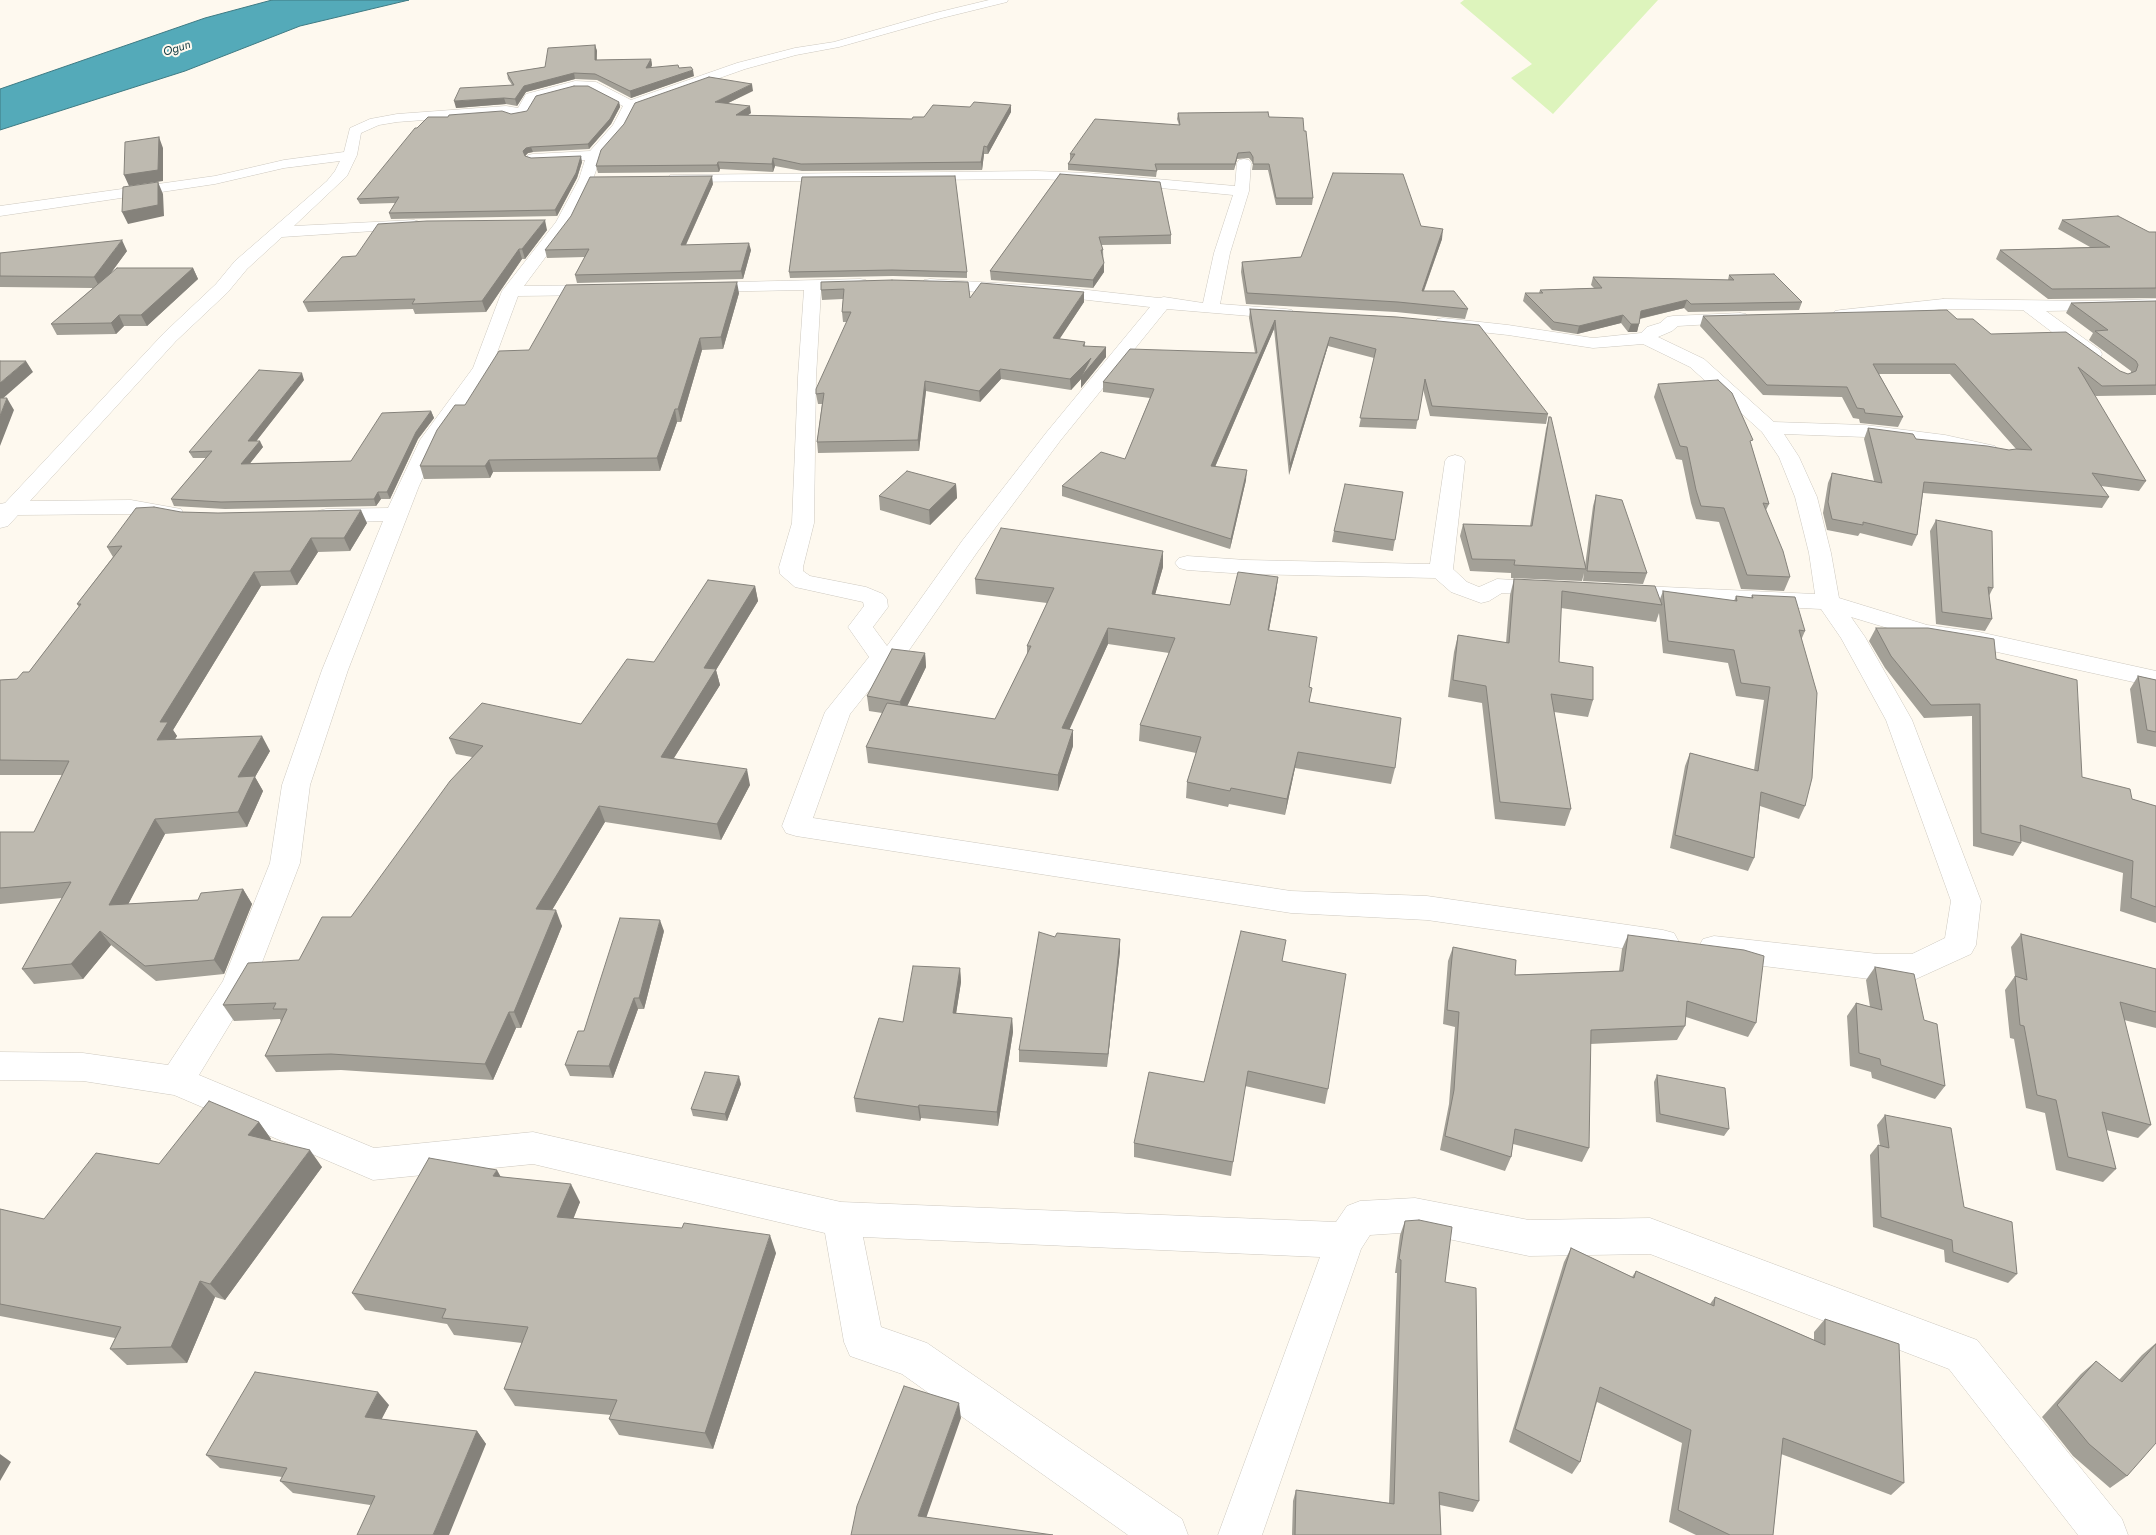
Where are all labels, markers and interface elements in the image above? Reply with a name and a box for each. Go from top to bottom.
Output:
water label: Ogun [161,38,193,60]

